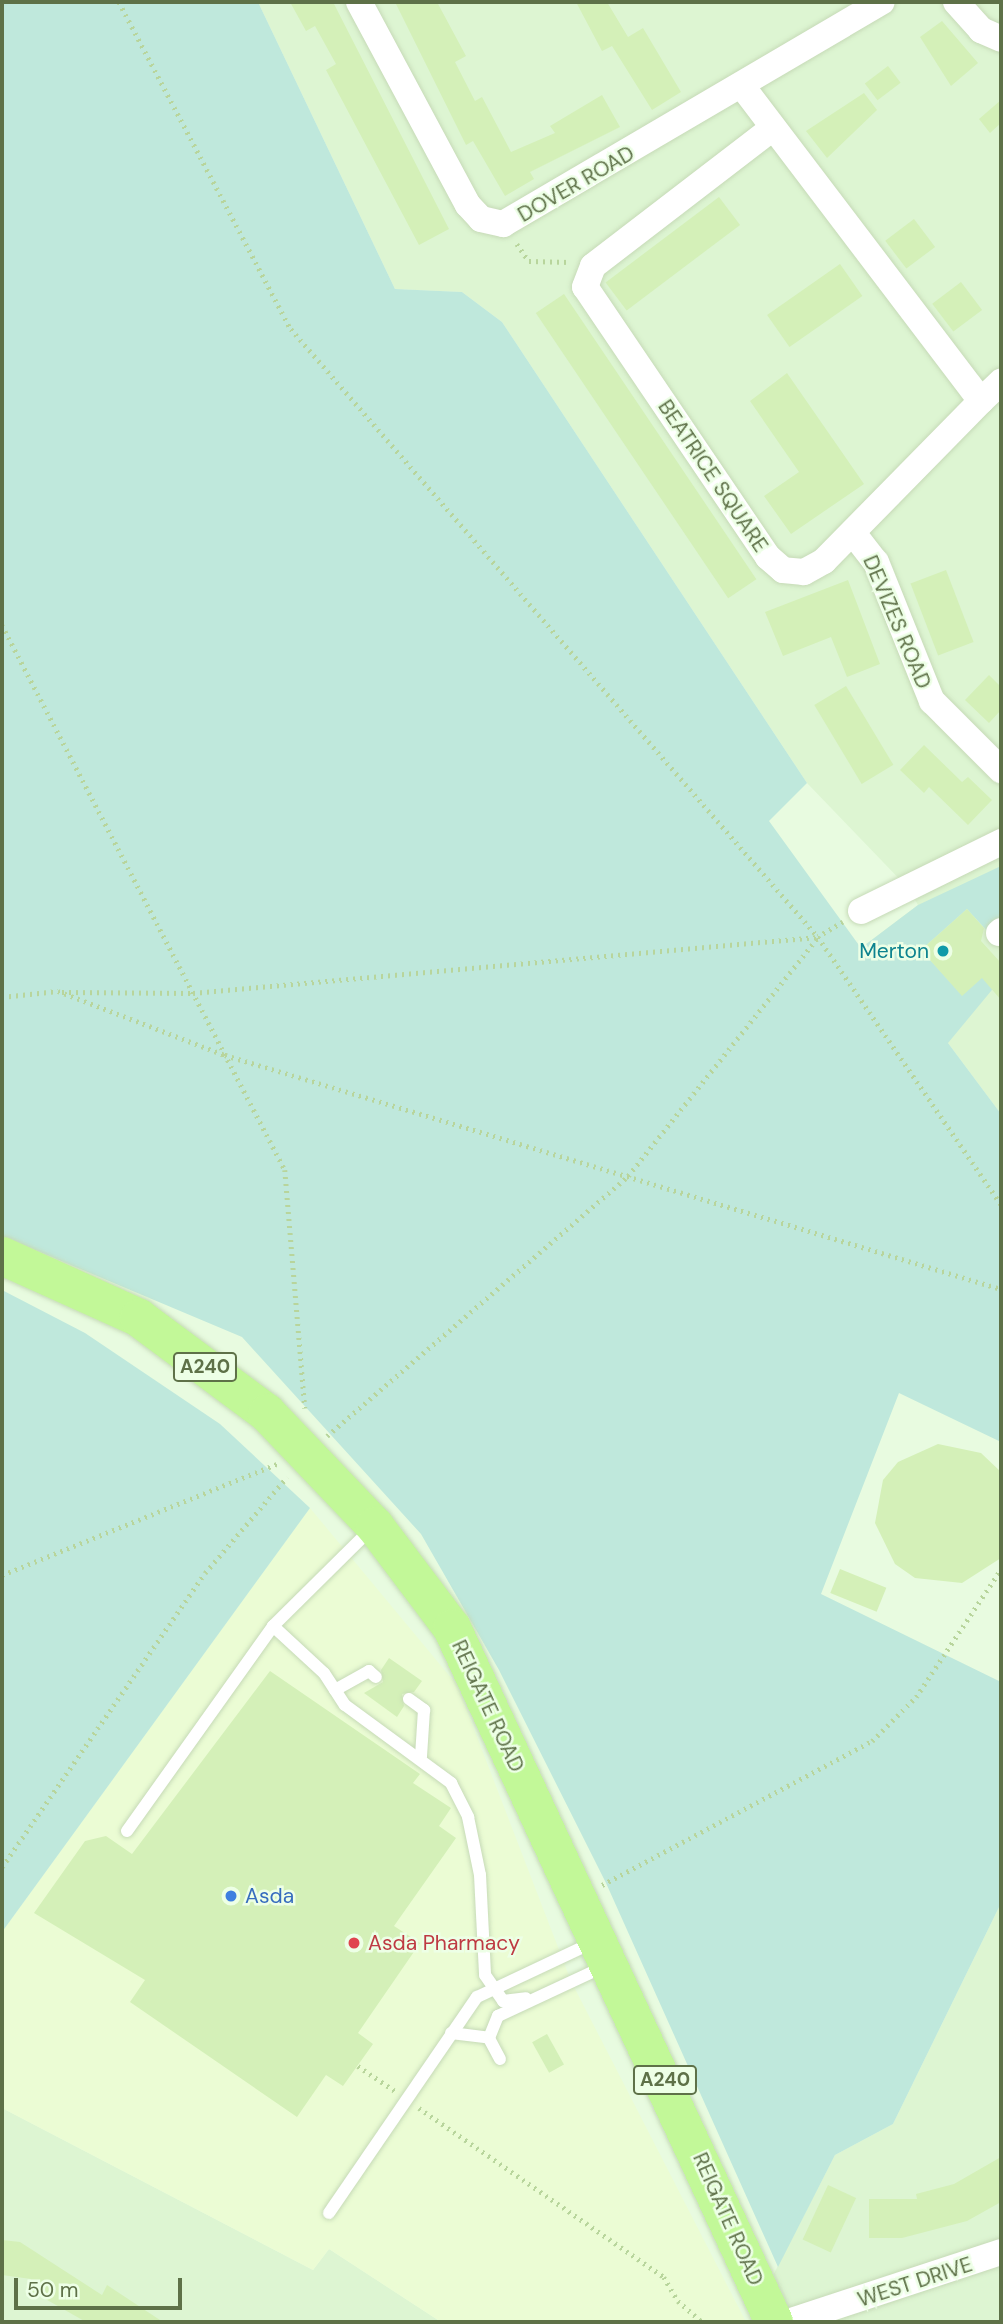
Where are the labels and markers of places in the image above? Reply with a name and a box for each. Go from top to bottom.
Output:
place label: Merton [859,938,929,964]
marker: Merton [935,943,951,959]
place label: Asda [245,1883,294,1909]
marker: Asda [223,1888,239,1904]
place label: Asda Pharmacy [368,1930,520,1956]
marker: Asda Pharmacy [346,1935,362,1951]

